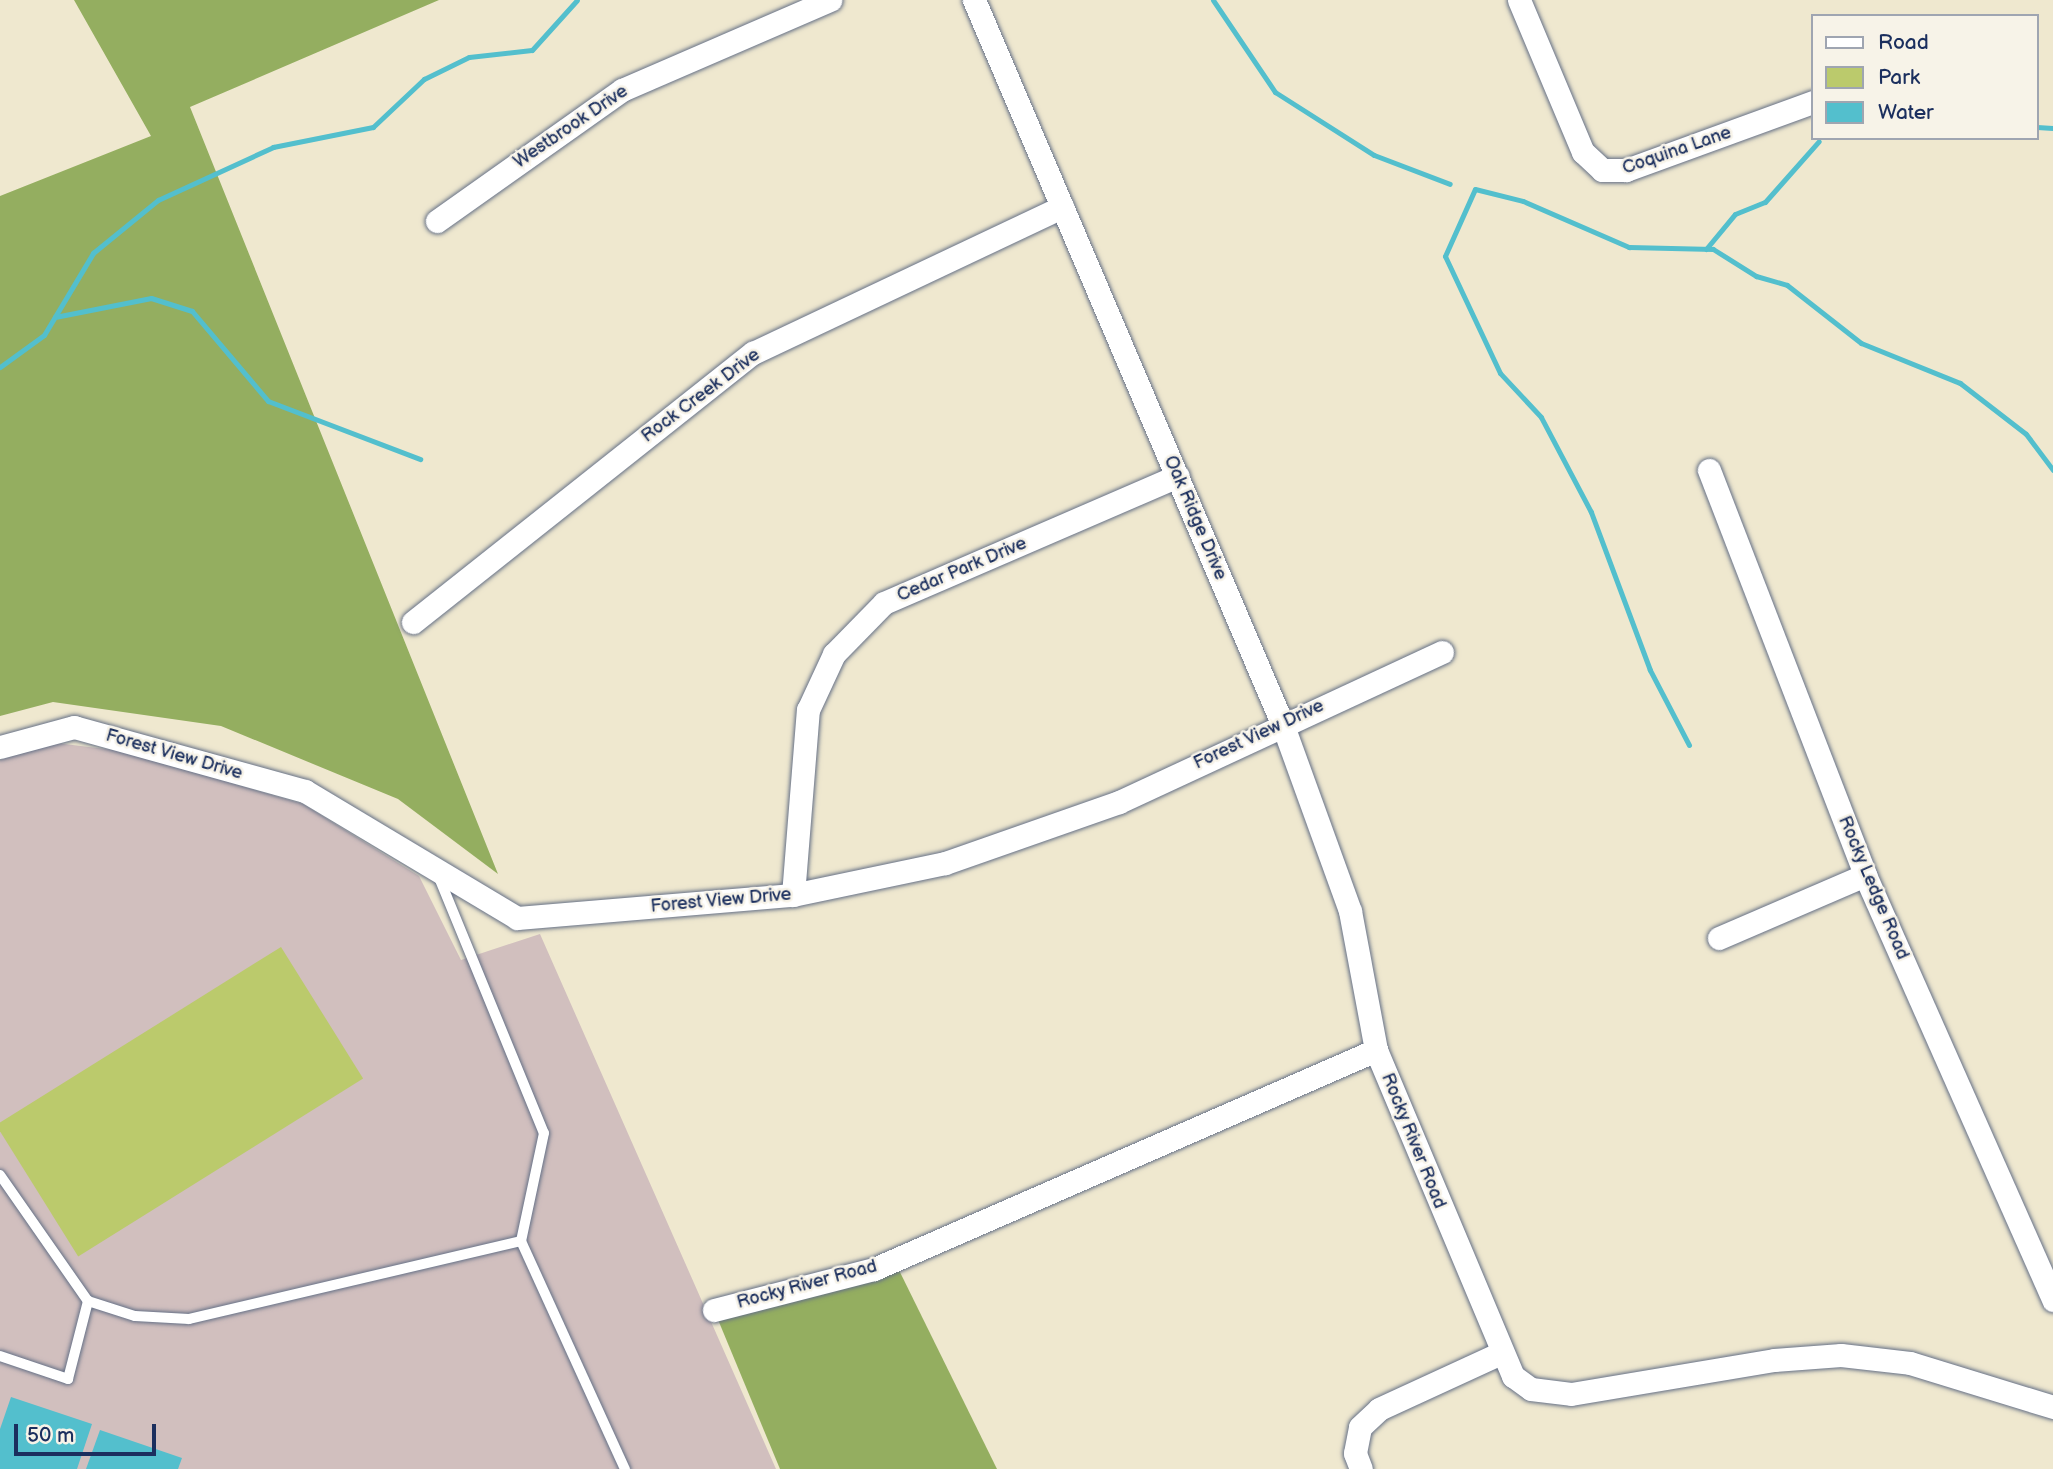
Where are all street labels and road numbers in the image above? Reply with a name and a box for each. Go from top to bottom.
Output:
street label: Westbrook Drive [510,81,632,173]
street label: Coquina Lane [1620,122,1734,180]
street label: Rock Creek Drive [638,344,764,448]
street label: Oak Ridge Drive [1159,453,1231,583]
street label: Cedar Park Drive [894,533,1030,607]
street label: Forest View Drive [1190,695,1328,775]
street label: Forest View Drive [103,725,245,785]
street label: Rocky Ledge Road [1833,812,1913,964]
street label: Forest View Drive [649,884,793,918]
street label: Rocky River Road [1376,1070,1450,1212]
street label: Rocky River Road [734,1256,880,1314]

